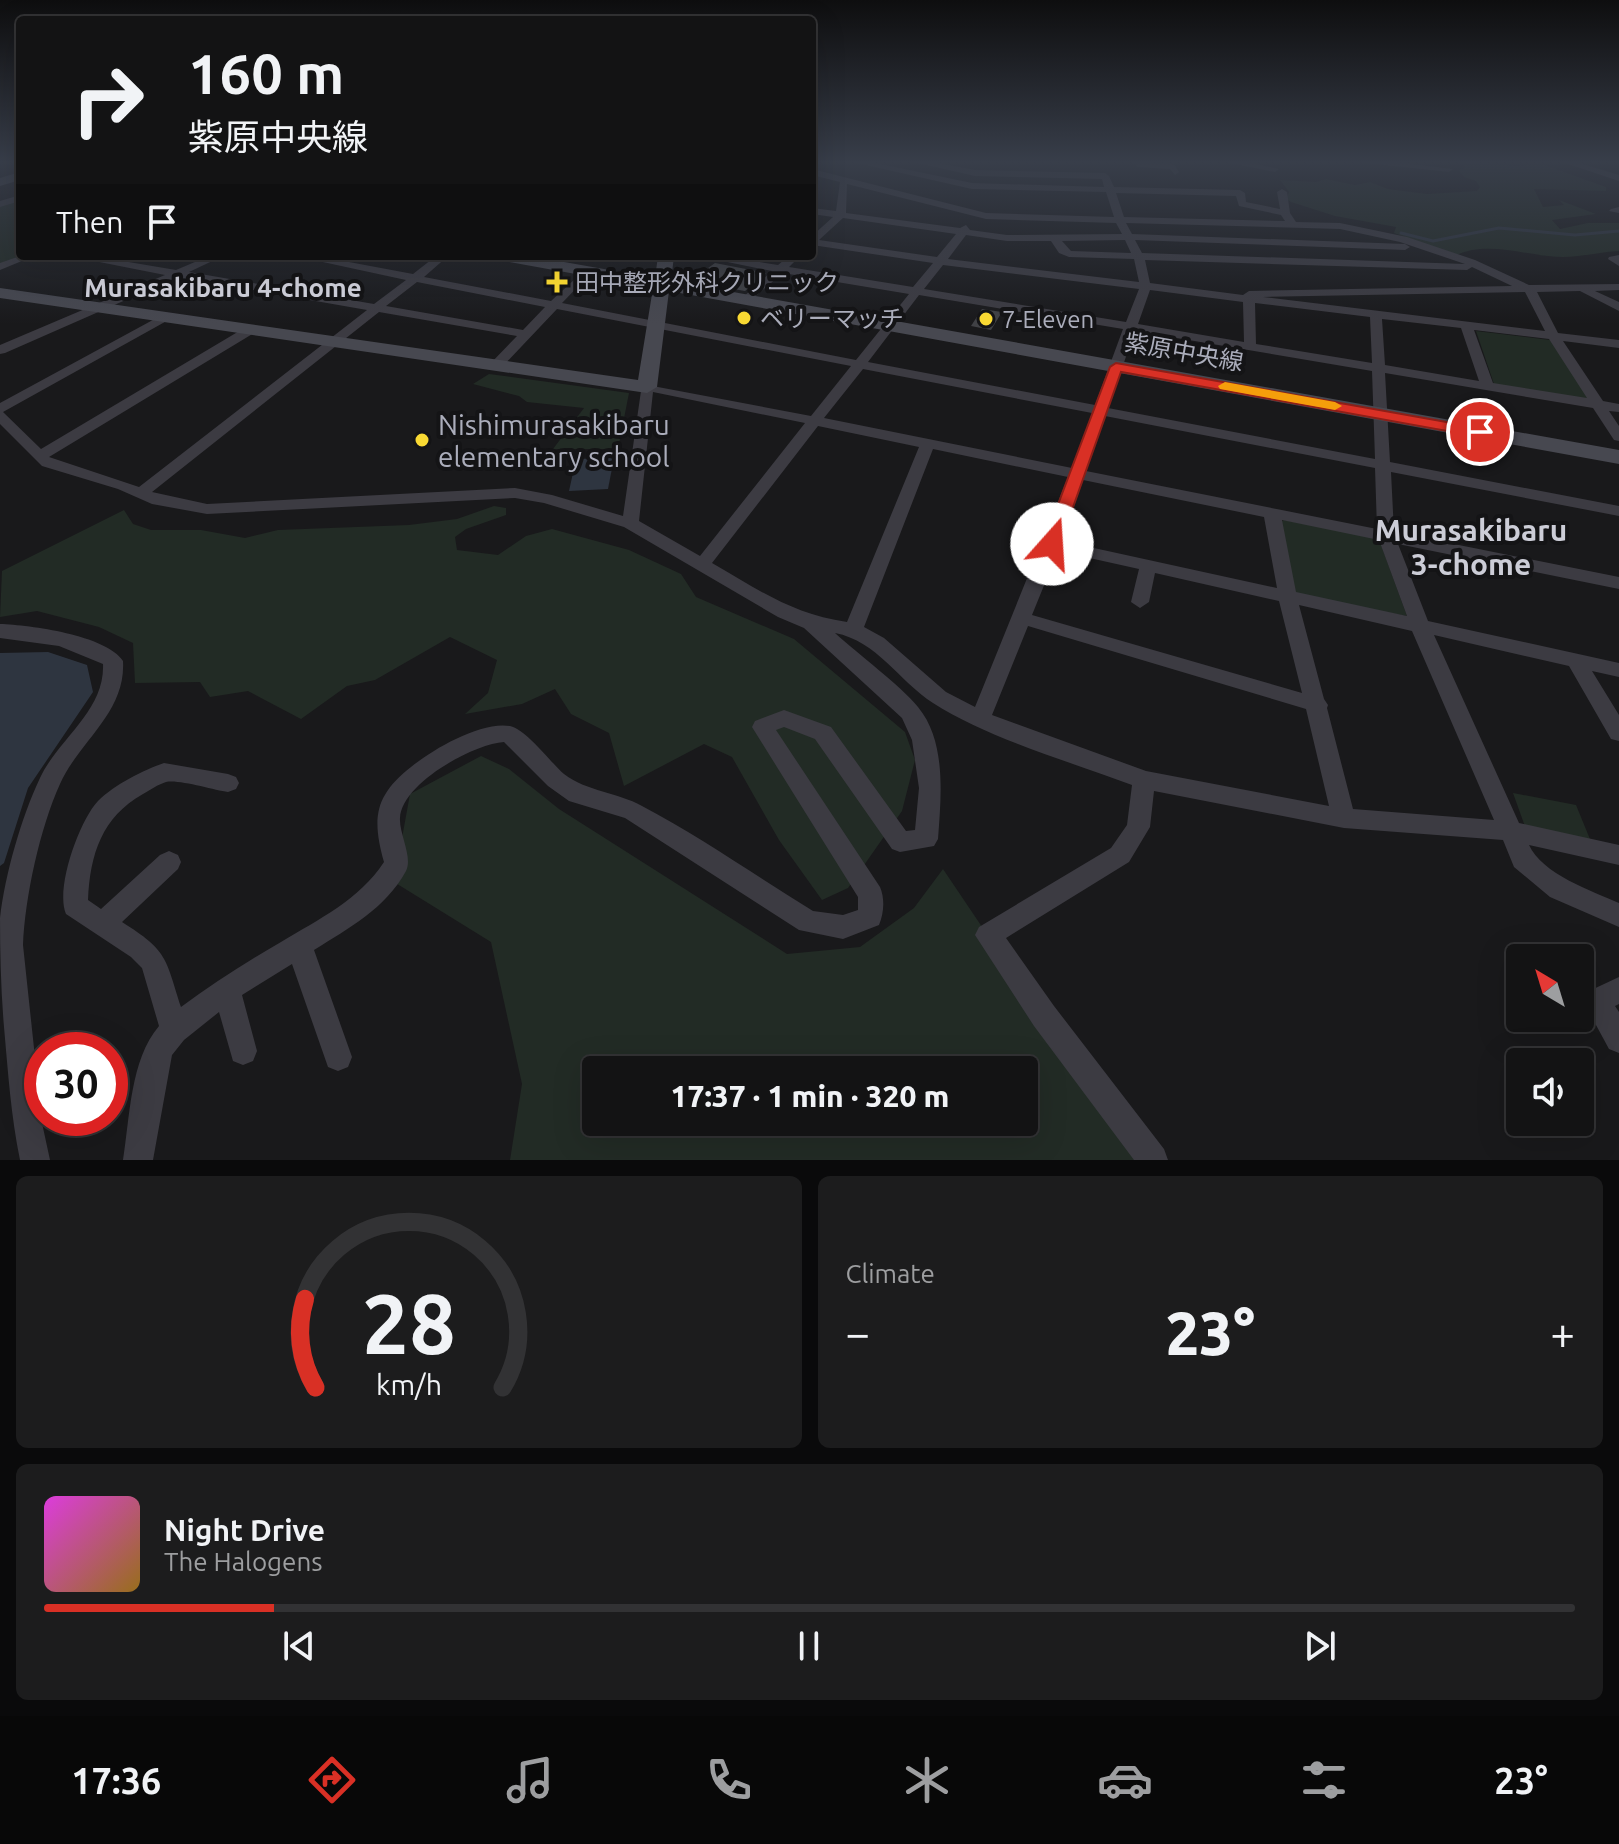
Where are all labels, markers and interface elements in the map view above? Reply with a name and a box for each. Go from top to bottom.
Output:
text: 160 m [188,42,344,105]
icon: right [56,48,160,152]
text: 紫原中央線 [188,116,368,157]
icon: arrive [140,200,184,244]
text: Then [56,205,124,239]
place label: 田中整形外科クリニック [575,269,839,296]
marker: 田中整形外科クリニック [546,271,568,293]
district label: Murasakibaru 4-chome [84,273,362,302]
place label: ベリーマッチ [760,305,904,332]
place label: 7-Eleven [1002,306,1094,333]
marker: ベリーマッチ [735,309,753,327]
marker: 7-Eleven [977,310,995,328]
street label: 紫原中央線 [1123,328,1245,376]
pin [1446,398,1514,466]
place label: Nishimurasakibaru elementary school [438,409,670,472]
icon: arrive [1458,410,1502,454]
marker: Nishimurasakibaru elementary school [413,431,431,449]
position arrow [1010,502,1094,586]
district label: Murasakibaru 3-chome [1375,513,1567,581]
north arrow [1506,944,1594,1032]
map controls [1506,944,1594,1136]
speed limit sign: 30 [24,1032,128,1136]
button: sound [1506,1048,1594,1136]
text: 17:37 · 1 min · 320 m [671,1079,949,1113]
text: Climate [846,1259,935,1288]
text: 28 [362,1276,456,1370]
text: 23° [1166,1299,1255,1366]
text: − [846,1308,870,1357]
text: + [1550,1308,1575,1357]
text: km/h [376,1368,442,1400]
text: Night Drive [164,1513,325,1547]
text: The Halogens [164,1547,323,1576]
icon: previous [277,1624,321,1668]
icon: pause [787,1624,831,1668]
icon: next [1298,1624,1342,1668]
icon: directions [304,1752,360,1808]
icon: music [502,1752,558,1808]
icon: phone [701,1752,757,1808]
icon: climate [899,1752,955,1808]
icon: car [1097,1752,1153,1808]
icon: filters [1296,1752,1352,1808]
text: 17:36 [71,1760,161,1801]
text: 23° [1494,1760,1548,1801]

